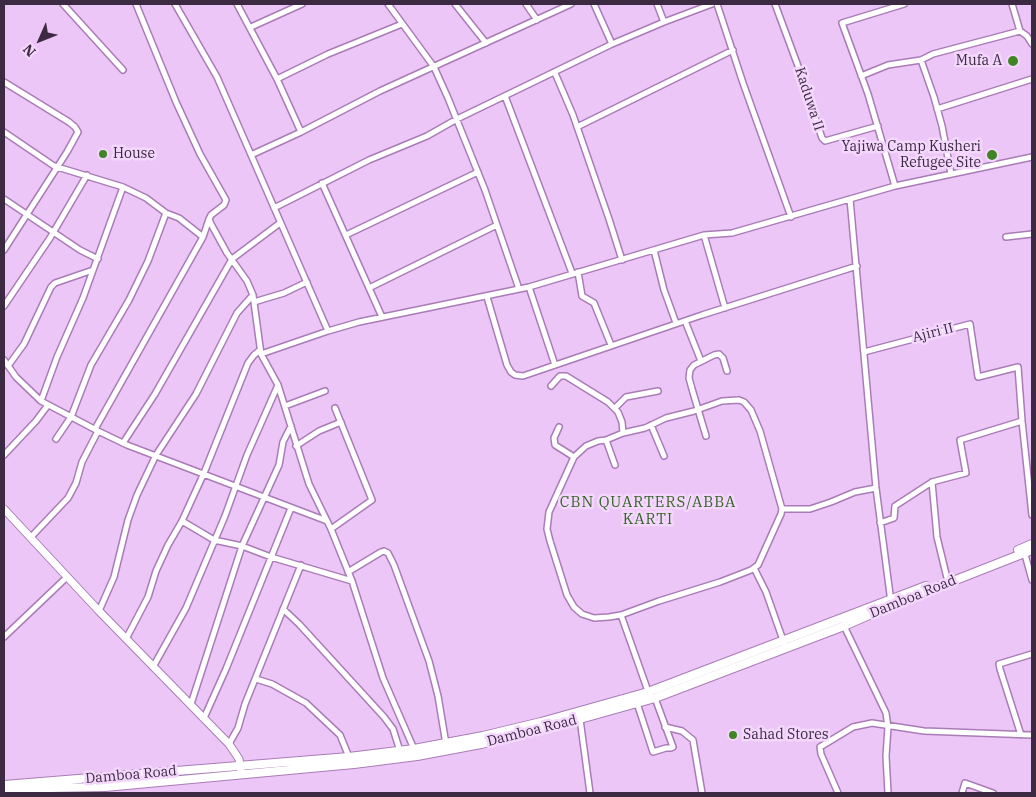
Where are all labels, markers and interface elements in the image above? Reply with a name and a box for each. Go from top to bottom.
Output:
north arrow [15,15,65,65]
text: N [19,40,40,61]
place label: Mufa A [956,53,1002,69]
marker: Mufa A [1006,54,1020,68]
street label: Kaduwa II [791,65,827,133]
place label: Yajiwa Camp Kusheri Refugee Site [841,139,981,172]
place label: House [113,146,155,162]
marker: House [97,148,109,160]
marker: Yajiwa Camp Kusheri Refugee Site [985,148,999,162]
street label: Ajiri II [911,320,955,346]
district label: CBN QUARTERS/ABBA KARTI [558,494,738,529]
street label: Damboa Road [867,572,959,622]
street label: Damboa Road [485,712,579,750]
place label: Sahad Stores [743,727,829,743]
marker: Sahad Stores [727,729,739,741]
street label: Damboa Road [85,763,177,787]

